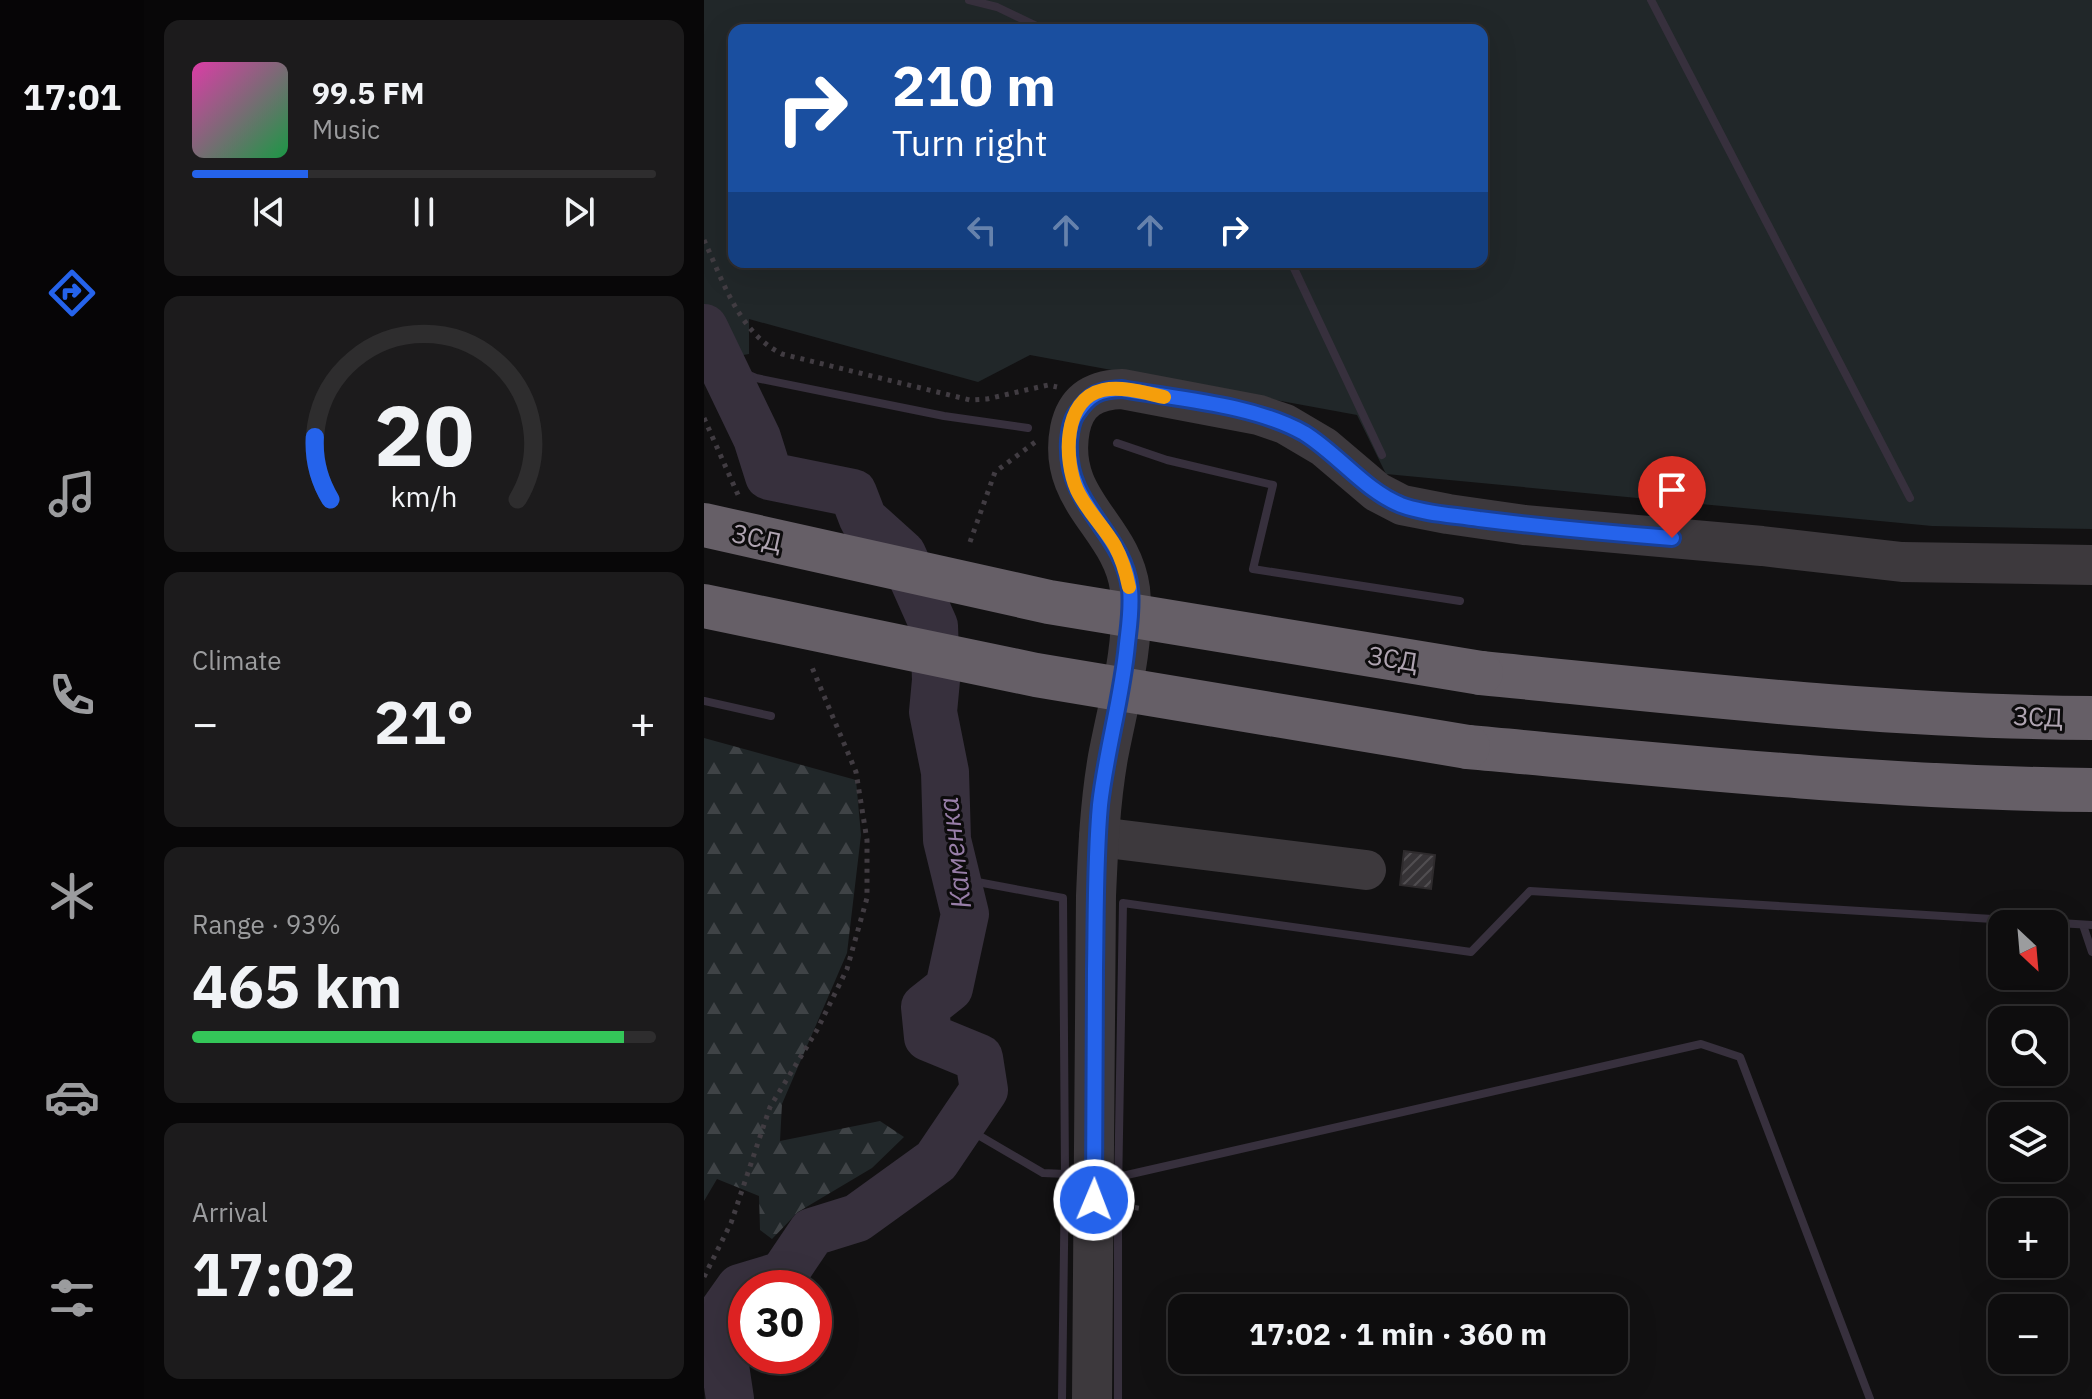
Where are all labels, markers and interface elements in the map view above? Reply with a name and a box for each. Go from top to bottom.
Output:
text: 210 m [892,49,1056,121]
icon: right [760,56,864,160]
text: 17:01 [23,73,121,120]
text: 99.5 FM [312,73,425,112]
text: Music [312,112,380,146]
text: Turn right [892,119,1048,166]
icon: previous [247,190,291,234]
icon: pause [402,190,446,234]
icon: next [557,190,601,234]
icon: left [960,208,1004,252]
icon: ahead [1044,208,1088,252]
icon: ahead [1128,208,1172,252]
icon: right [1212,208,1256,252]
icon: directions [44,265,100,321]
text: 20 [374,380,474,488]
pin [1638,456,1706,538]
icon: music [44,466,100,522]
icon: arrive [1650,468,1694,512]
text: km/h [390,478,458,515]
street label: ЗСД [729,515,785,559]
street label: ЗСД [1365,637,1421,679]
text: Climate [192,643,282,677]
icon: phone [44,667,100,723]
text: 21° [374,682,474,761]
text: − [192,694,218,751]
text: + [630,694,656,751]
street label: ЗСД [2012,698,2064,734]
water label: Каменка [929,795,979,911]
icon: climate [44,868,100,924]
text: Range · 93% [192,907,341,941]
north arrow [1988,910,2068,990]
map controls [1988,910,2068,1374]
text: 465 km [192,946,402,1025]
button: search [1988,1006,2068,1086]
icon: car [44,1069,100,1125]
button: layers [1988,1102,2068,1182]
position arrow [1052,1158,1136,1242]
text: Arrival [192,1195,268,1229]
button: + [1988,1198,2068,1278]
text: 17:02 [192,1234,356,1313]
icon: filters [44,1270,100,1326]
speed limit sign: 30 [728,1270,832,1374]
button: − [1988,1294,2068,1374]
text: 17:02 · 1 min · 360 m [1249,1314,1547,1353]

